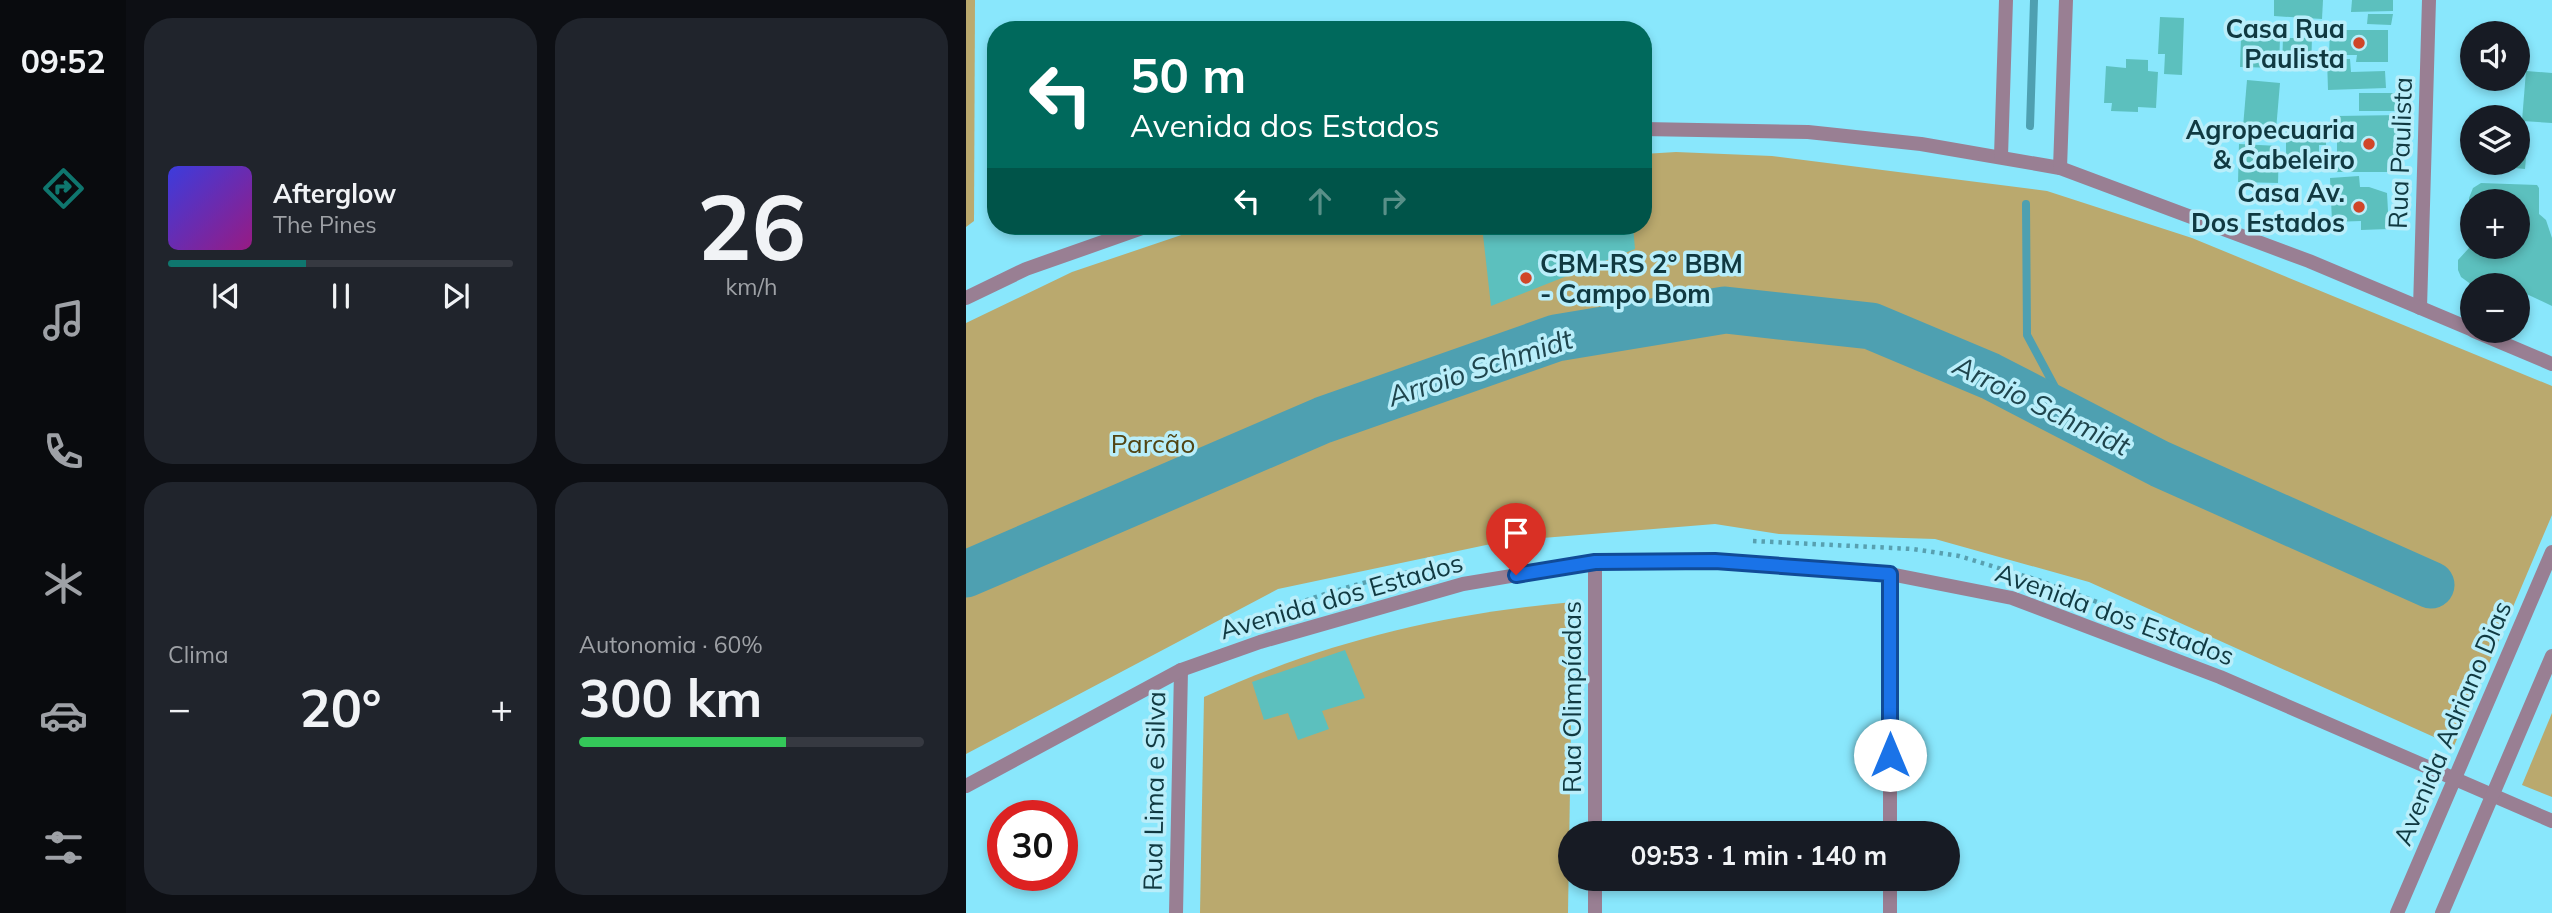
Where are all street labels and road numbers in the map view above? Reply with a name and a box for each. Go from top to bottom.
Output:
street label: Rua Paulista [2381,76,2419,230]
street label: Avenida dos Estados [1216,545,1466,647]
street label: Avenida dos Estados [1991,555,2239,673]
street label: Avenida Adriano Dias [2386,596,2518,850]
street label: Rua Olimpíadas [1555,601,1588,793]
street label: Rua Lima e Silva [1136,691,1172,891]

